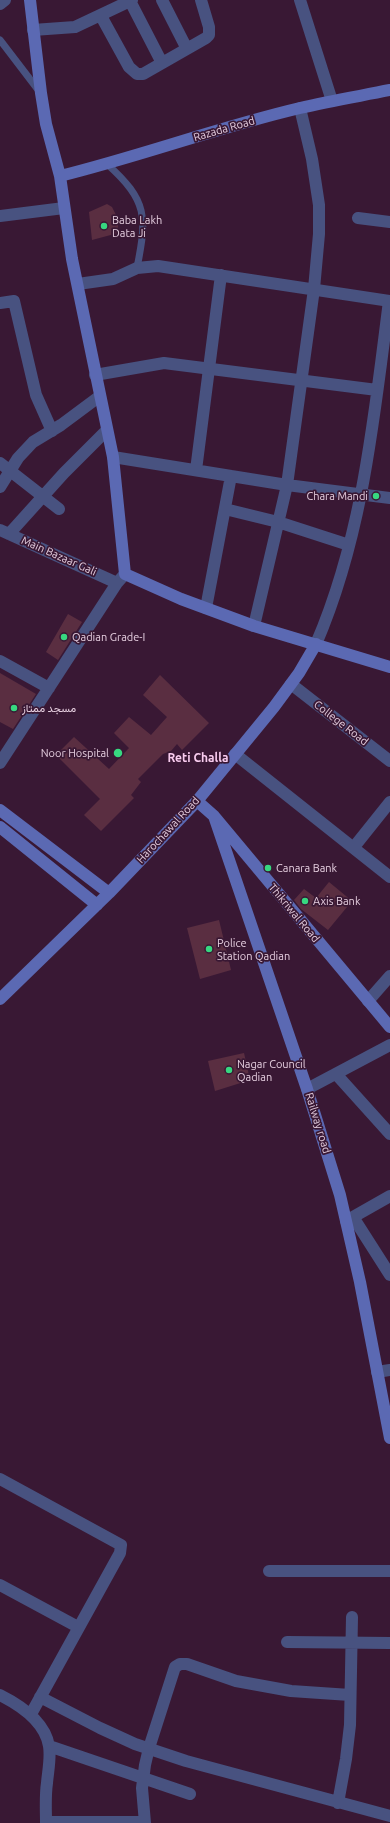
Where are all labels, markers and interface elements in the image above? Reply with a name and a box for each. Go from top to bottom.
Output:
street label: Razada Road [192,114,256,144]
place label: Baba Lakh Data Ji [112,213,162,239]
marker: Baba Lakh Data Ji [99,221,109,231]
place label: Chara Mandi [306,489,368,503]
marker: Chara Mandi [371,491,381,501]
street label: Main Bazaar Gali [19,534,99,578]
place label: Qadian Grade-I [72,630,145,644]
marker: Qadian Grade-I [59,632,69,642]
street label: College Road [311,698,371,748]
place label: مسجد ممتاز [22,701,76,715]
marker: مسجد ممتاز [9,703,19,713]
place label: Noor Hospital [41,746,109,760]
marker: Noor Hospital [112,747,124,759]
district label: Reti Challa [167,751,229,765]
street label: Harochawal Road [134,794,202,866]
place label: Canara Bank [276,861,337,875]
marker: Canara Bank [263,863,273,873]
street label: Thikriwal Road [266,881,322,945]
place label: Axis Bank [313,894,360,908]
marker: Axis Bank [300,896,310,906]
place label: Police Station Qadian [217,936,290,962]
marker: Police Station Qadian [204,944,214,954]
place label: Nagar Council Qadian [237,1057,306,1083]
marker: Nagar Council Qadian [224,1065,234,1075]
street label: Railway road [303,1091,333,1155]

